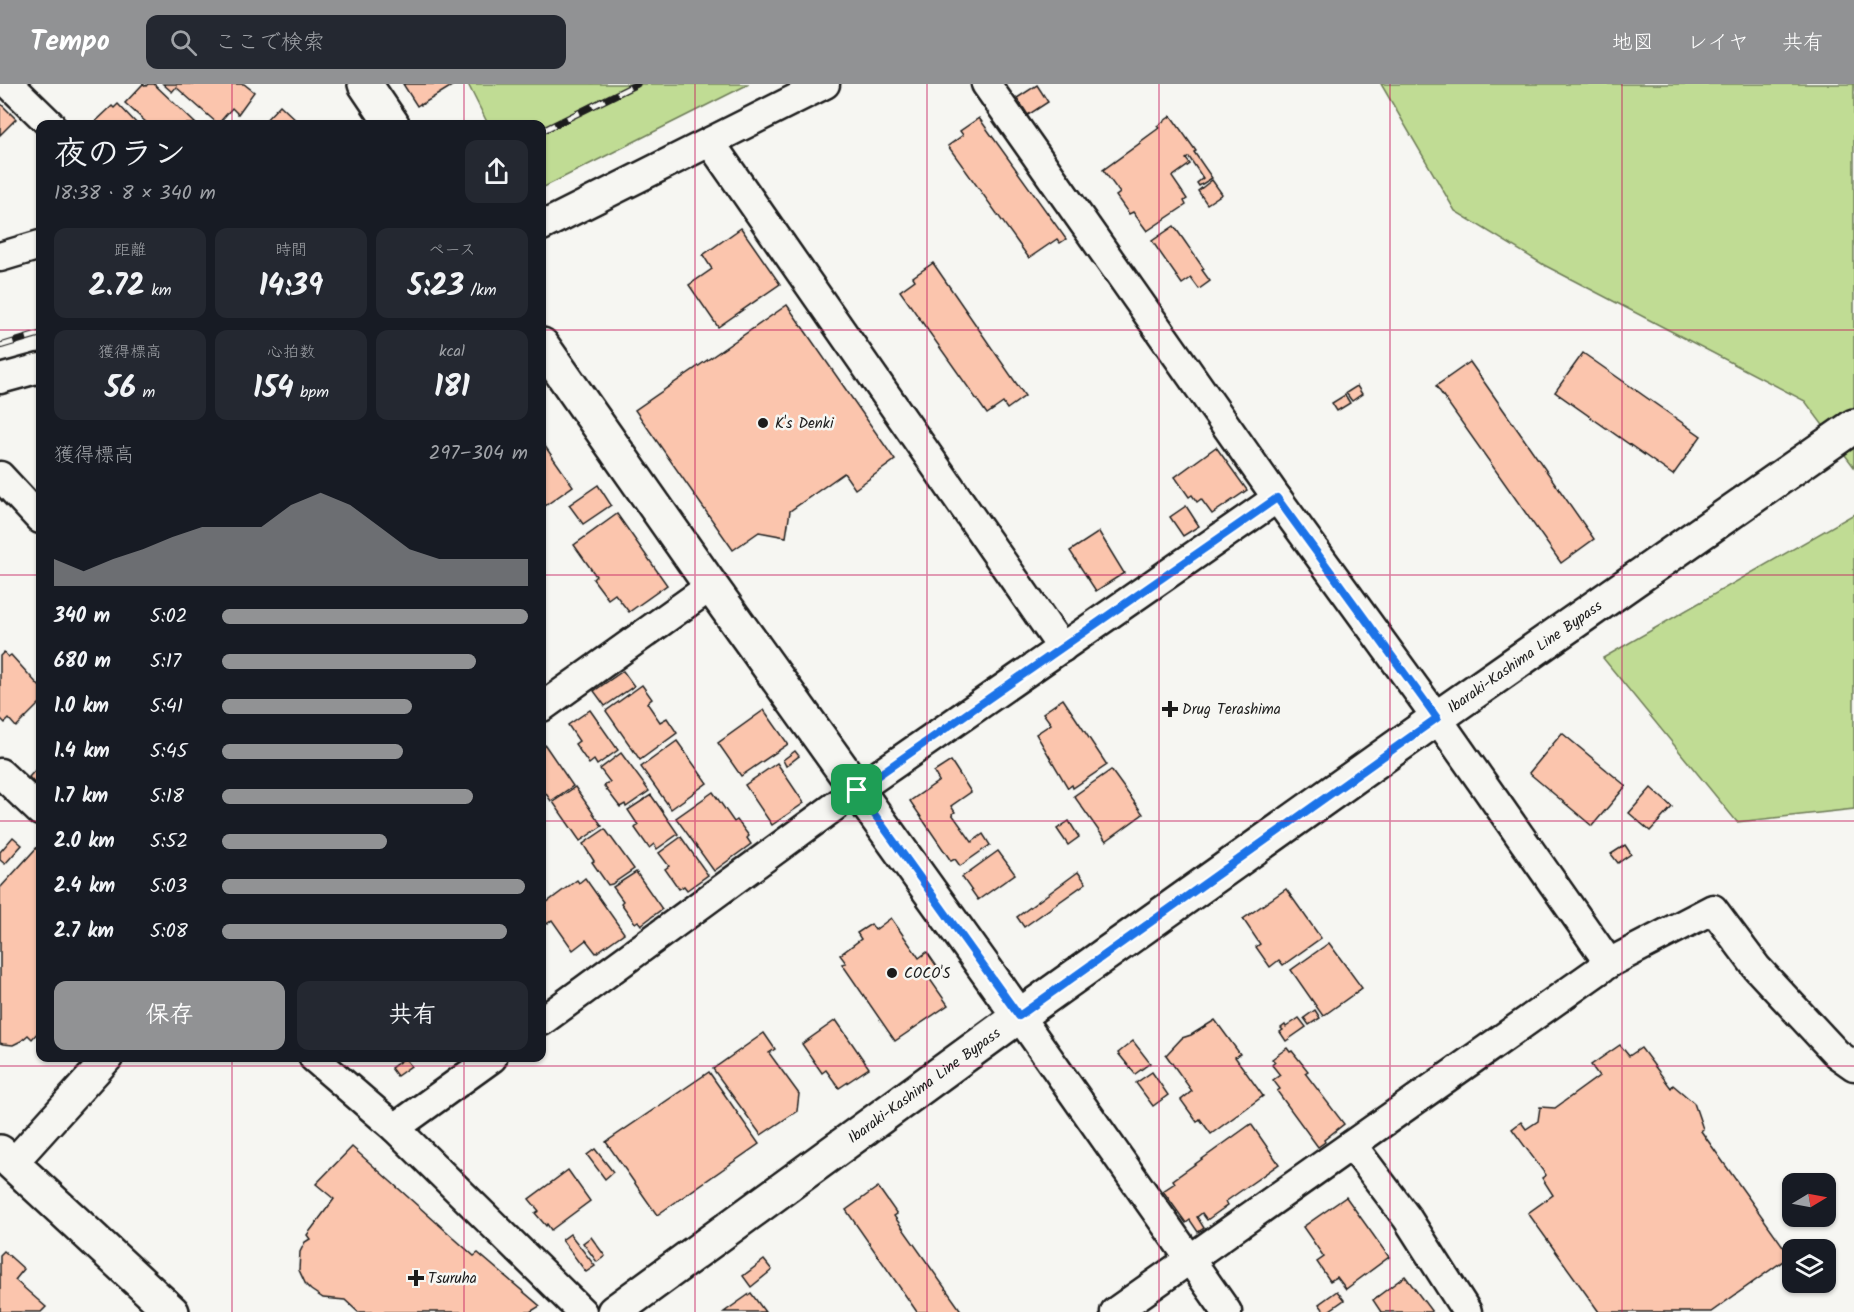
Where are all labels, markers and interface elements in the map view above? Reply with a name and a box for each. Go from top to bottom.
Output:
search box [146,15,566,69]
text: Tempo [30,20,110,65]
icon: search [167,26,200,59]
text: ここで検索 [215,26,325,61]
text: 地図 [1612,27,1654,60]
text: レイヤ [1687,27,1749,60]
text: 共有 [1782,27,1824,60]
text: 夜のラン [54,129,186,182]
button: share [465,140,528,203]
text: 18:38 · 8 × 340 m [54,178,216,210]
text: 距離 [114,238,146,263]
text: 時間 [275,238,307,263]
text: ペース [428,238,476,263]
text: 2.72 [89,263,145,311]
text: 14:39 [259,263,323,311]
text: 5:23 [408,263,464,311]
text: km [145,278,171,303]
text: /km [464,278,496,303]
text: kcal [439,339,465,364]
text: 獲得標高 [98,340,162,365]
text: 心拍数 [267,340,315,365]
text: 181 [434,364,470,412]
text: 56 [105,365,136,413]
text: 154 [253,365,294,413]
text: m [136,380,155,405]
text: bpm [294,380,329,405]
place label: K's Denki [775,412,835,436]
marker: K's Denki [756,416,770,430]
text: 297–304 m [429,438,528,470]
text: 獲得標高 [54,440,134,472]
street label: Ibaraki-Kashima Line Bypass [1443,594,1608,720]
text: 340 m [54,601,110,633]
text: 5:02 [150,601,187,633]
text: 680 m [54,646,111,678]
text: 5:17 [150,646,181,678]
text: 1.0 km [54,691,109,723]
text: 5:41 [150,691,183,723]
place label: Drug Terashima [1182,698,1281,722]
marker: Drug Terashima [1163,702,1177,716]
text: 1.4 km [54,736,110,768]
text: 5:45 [150,736,187,768]
pin [831,764,882,815]
icon: arrive [840,773,873,806]
text: 1.7 km [54,781,108,813]
text: 5:18 [150,781,184,813]
text: 2.0 km [54,826,115,858]
text: 5:52 [150,826,188,858]
text: 2.4 km [54,871,115,903]
text: 5:03 [150,871,187,903]
text: 2.7 km [54,916,114,948]
text: 5:08 [150,916,188,948]
place label: COCO'S [904,962,951,986]
marker: COCO'S [885,966,899,980]
button: 保存 [54,981,285,1050]
button: 共有 [297,981,528,1050]
street label: Ibaraki-Kashima Line Bypass [843,1022,1007,1150]
north arrow [1782,1173,1836,1227]
map controls [1782,1173,1836,1293]
button: layers [1782,1239,1836,1293]
place label: Tsuruha [428,1267,477,1291]
marker: Tsuruha [409,1271,423,1285]

